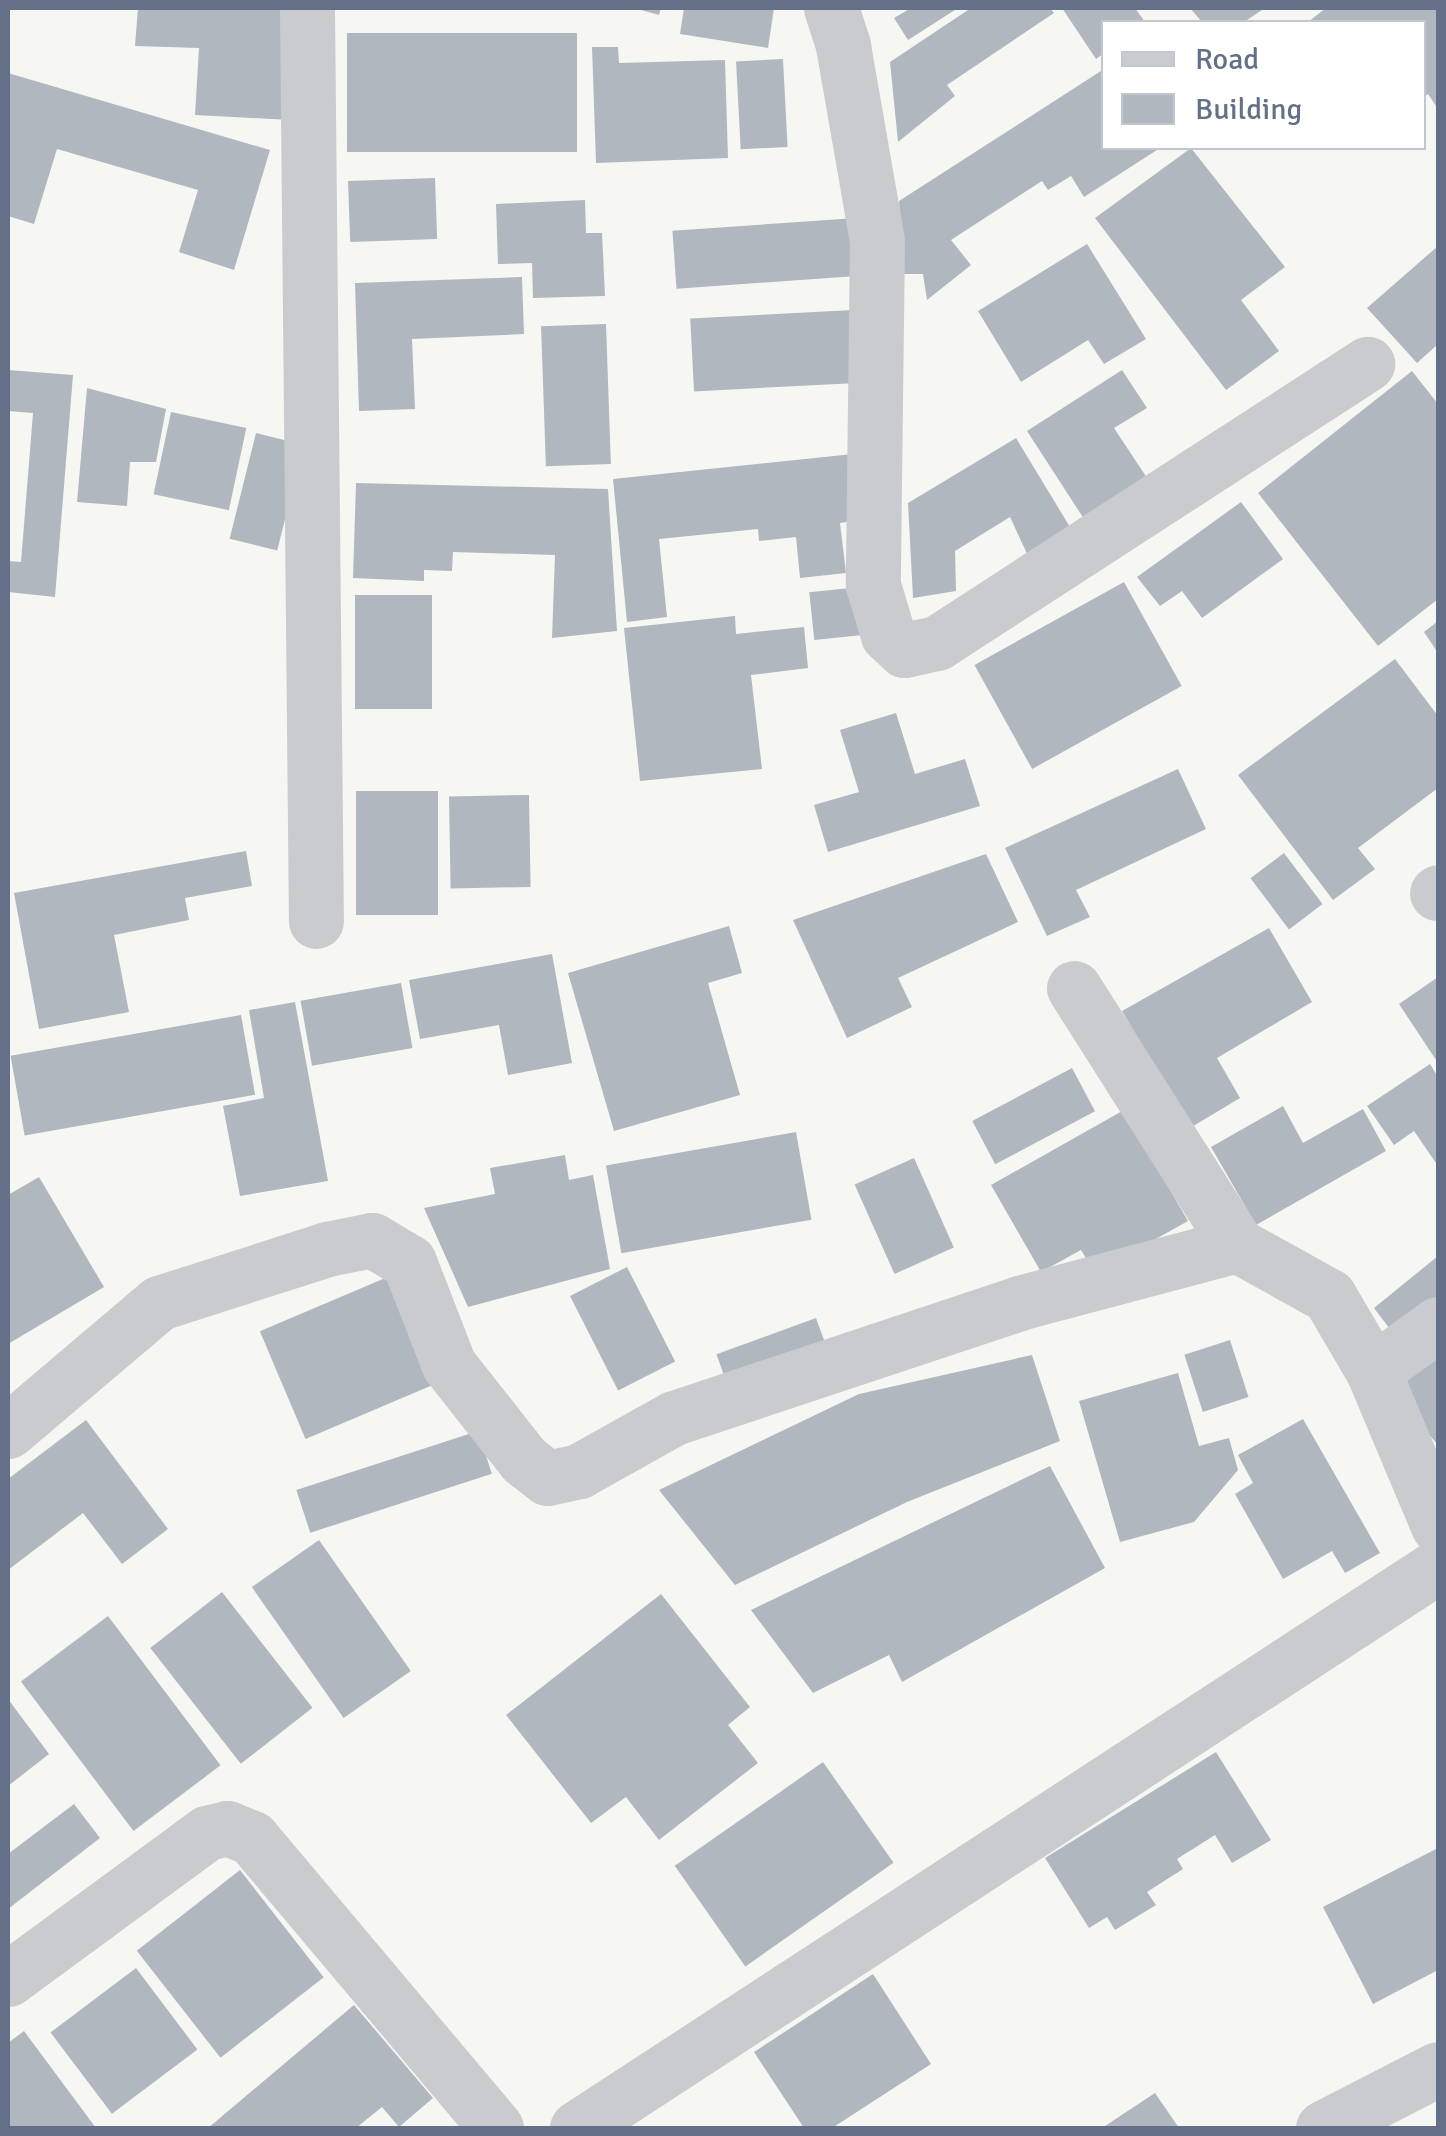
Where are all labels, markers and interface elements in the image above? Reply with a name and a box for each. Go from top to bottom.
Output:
legend [1101,20,1426,150]
text: Road [1195,41,1259,78]
text: Building [1195,91,1302,128]

